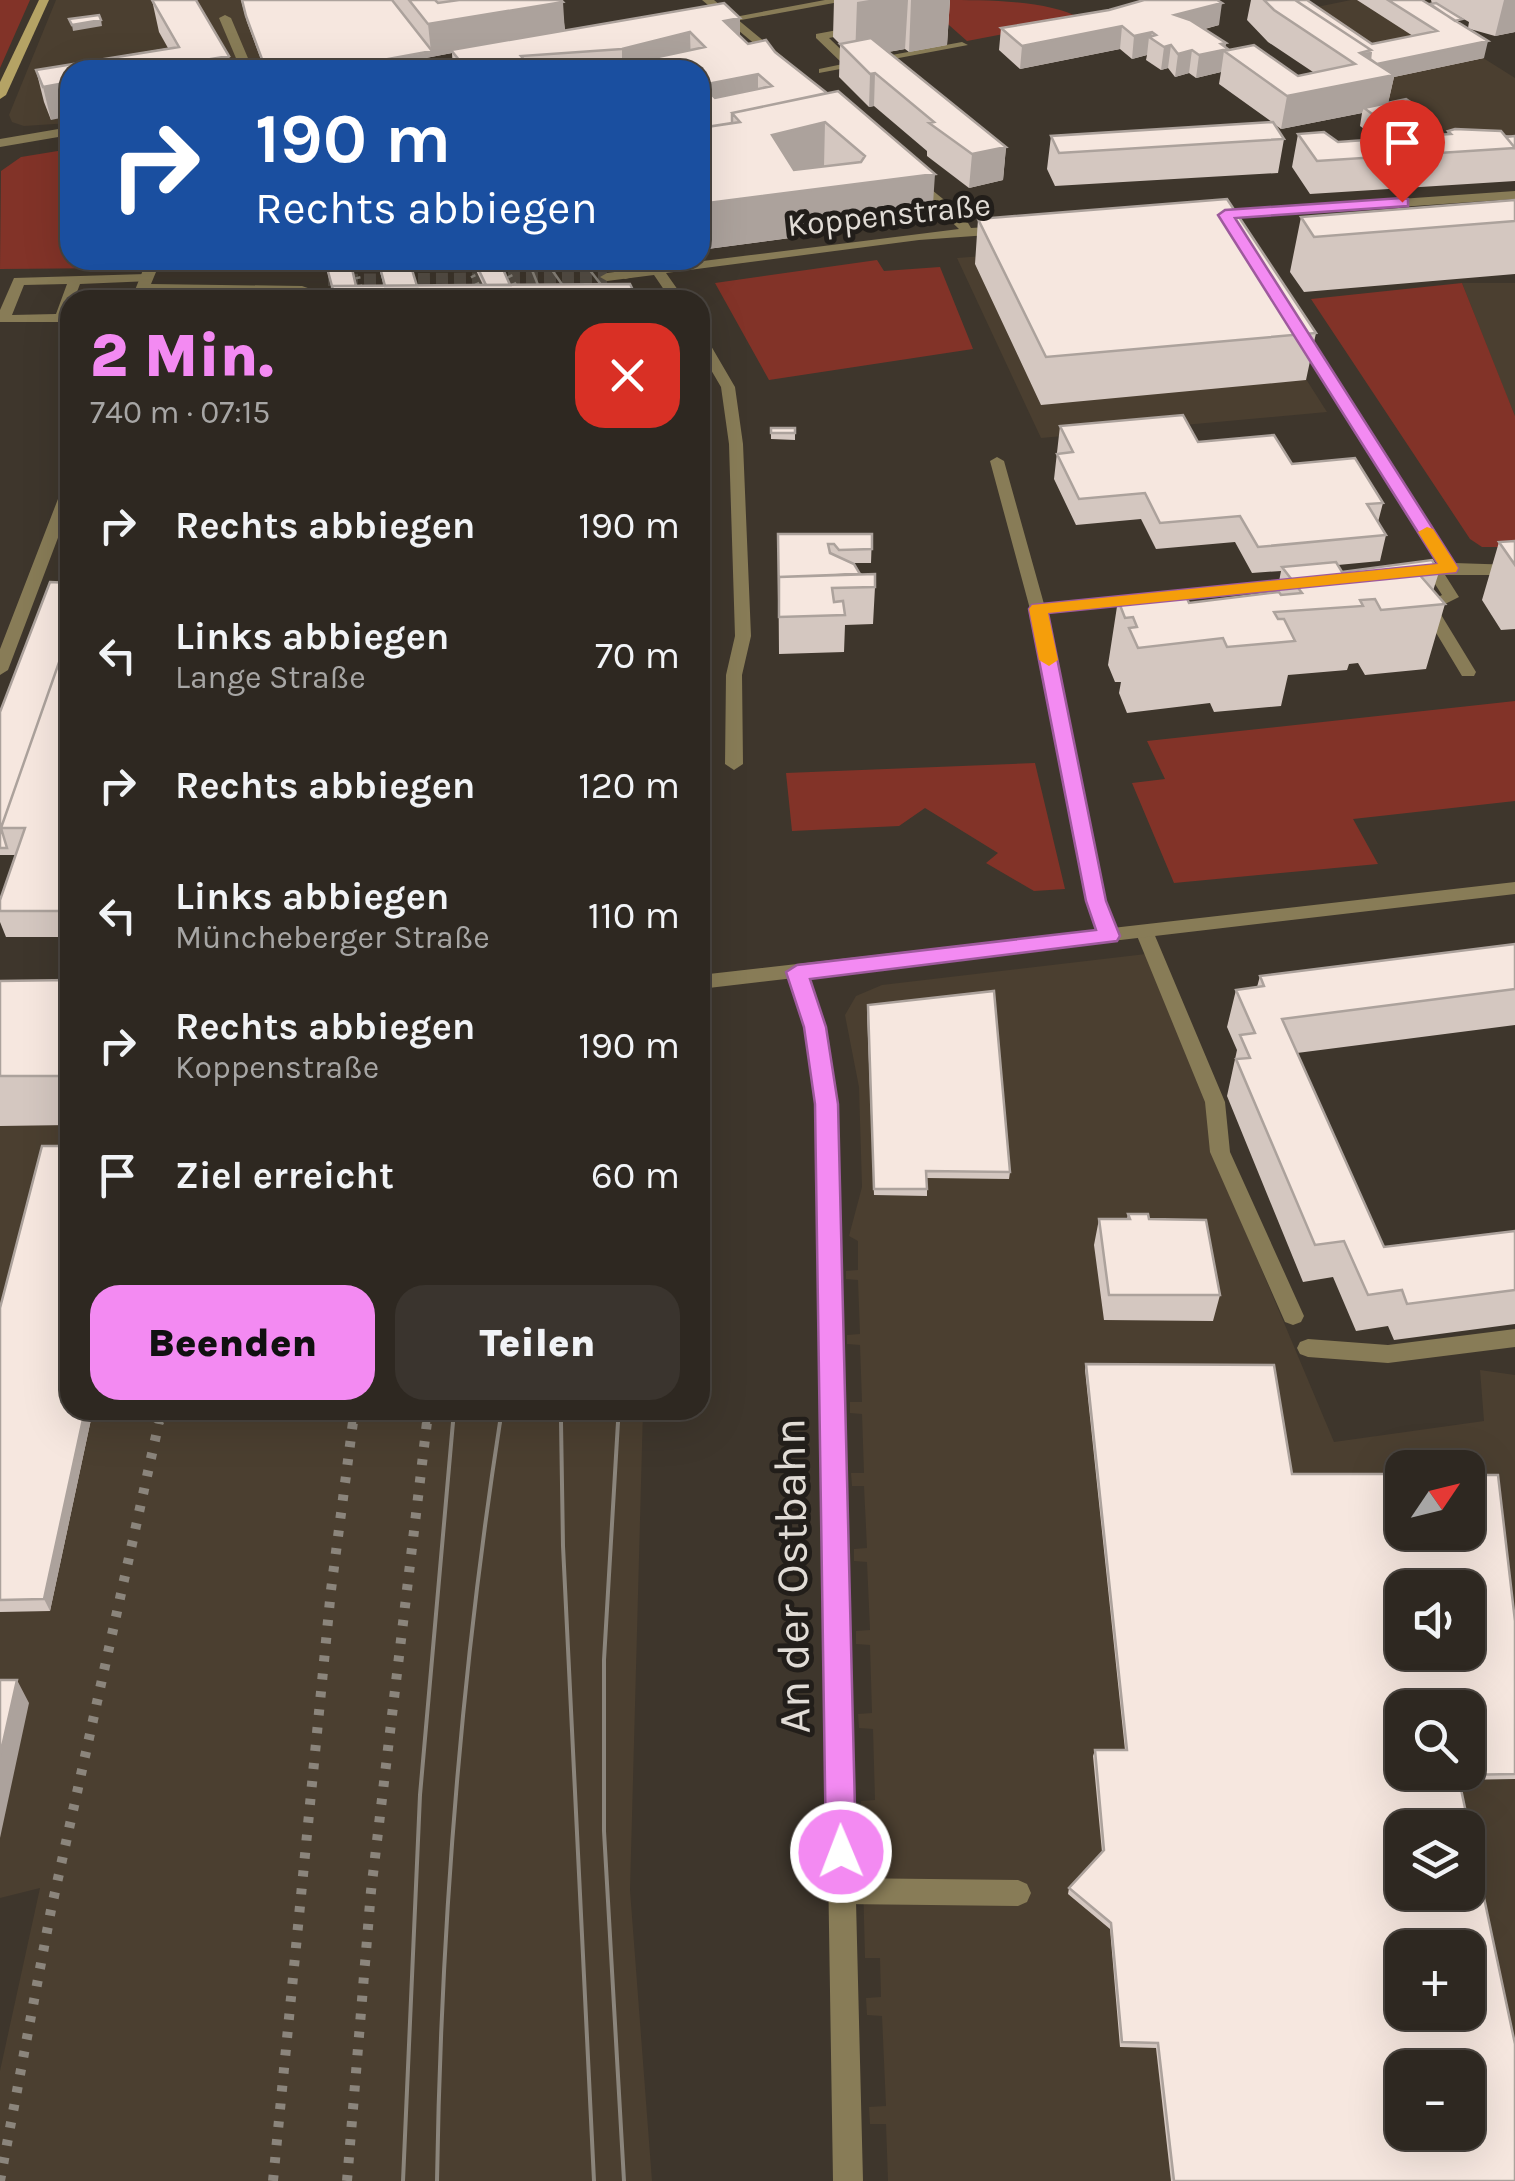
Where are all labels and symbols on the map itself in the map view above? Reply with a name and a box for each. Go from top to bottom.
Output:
pin [1360,100,1445,203]
street label: Koppenstraße [786,186,992,244]
street label: An der Ostbahn [763,1418,821,1734]
north arrow [1385,1450,1485,1550]
position arrow [789,1800,893,1904]

